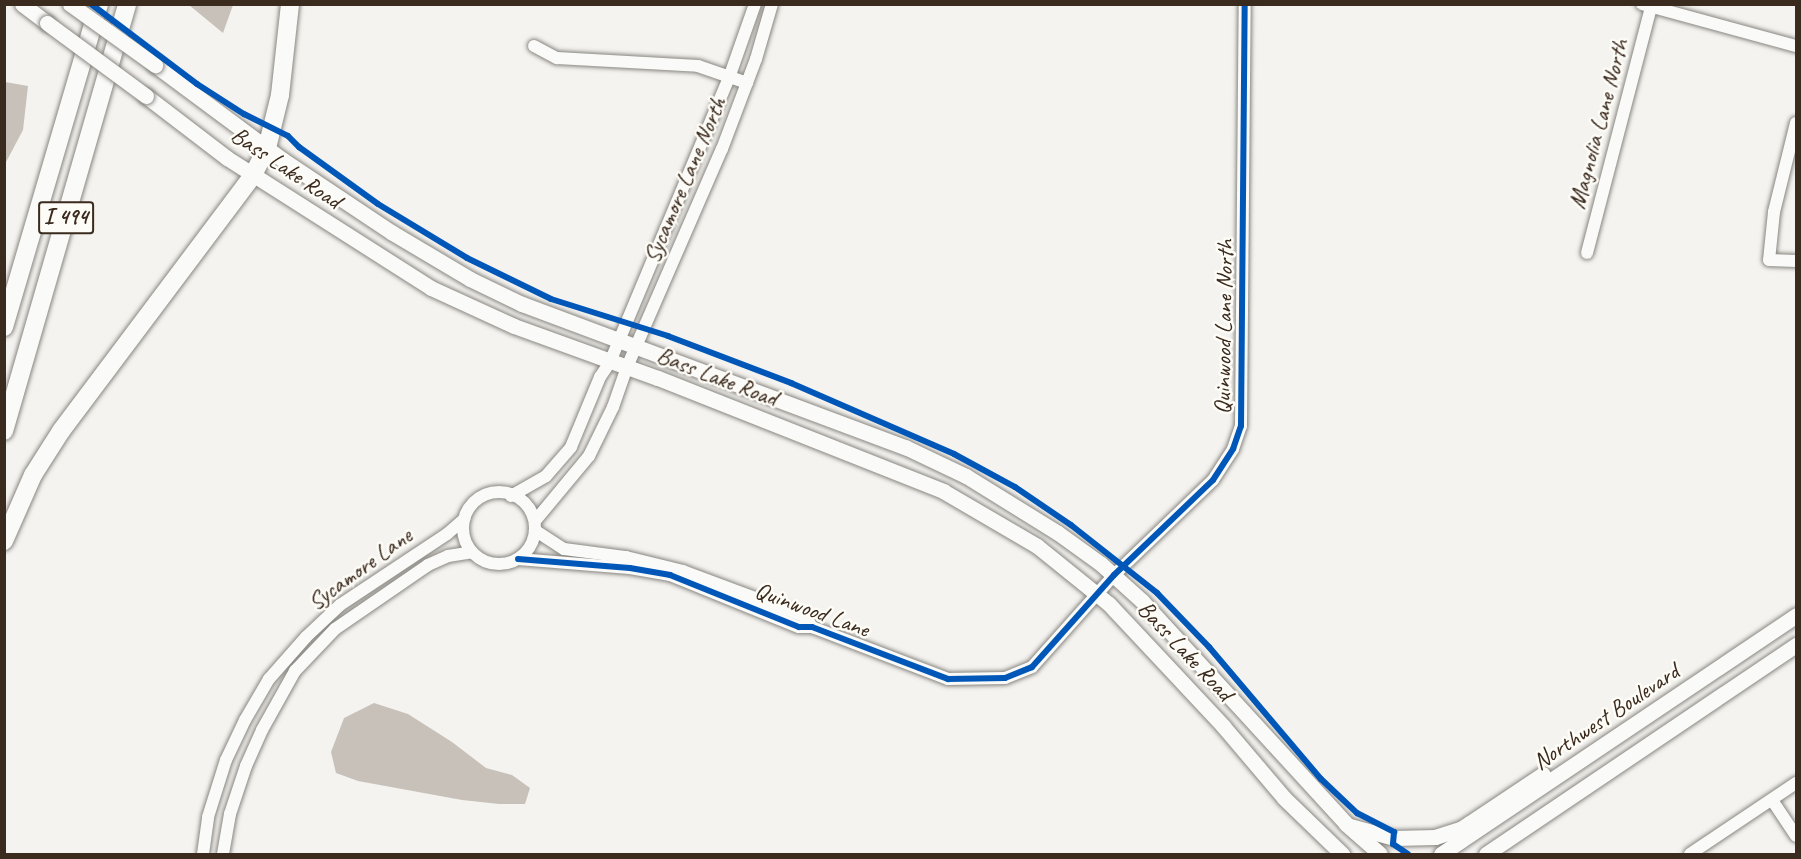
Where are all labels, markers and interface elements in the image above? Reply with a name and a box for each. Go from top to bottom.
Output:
street label: Magnolia Lane North [1562,35,1636,213]
street label: Sycamore Lane North [637,92,733,268]
street label: Bass Lake Road [225,120,347,216]
road number: I 494 [38,199,94,237]
street label: Quinwood Lane North [1208,239,1240,415]
street label: Bass Lake Road [652,341,782,413]
street label: Sycamore Lane [302,522,418,616]
street label: Quinwood Lane [751,576,873,644]
street label: Bass Lake Road [1131,594,1239,708]
street label: Northwest Boulevard [1527,657,1685,777]

